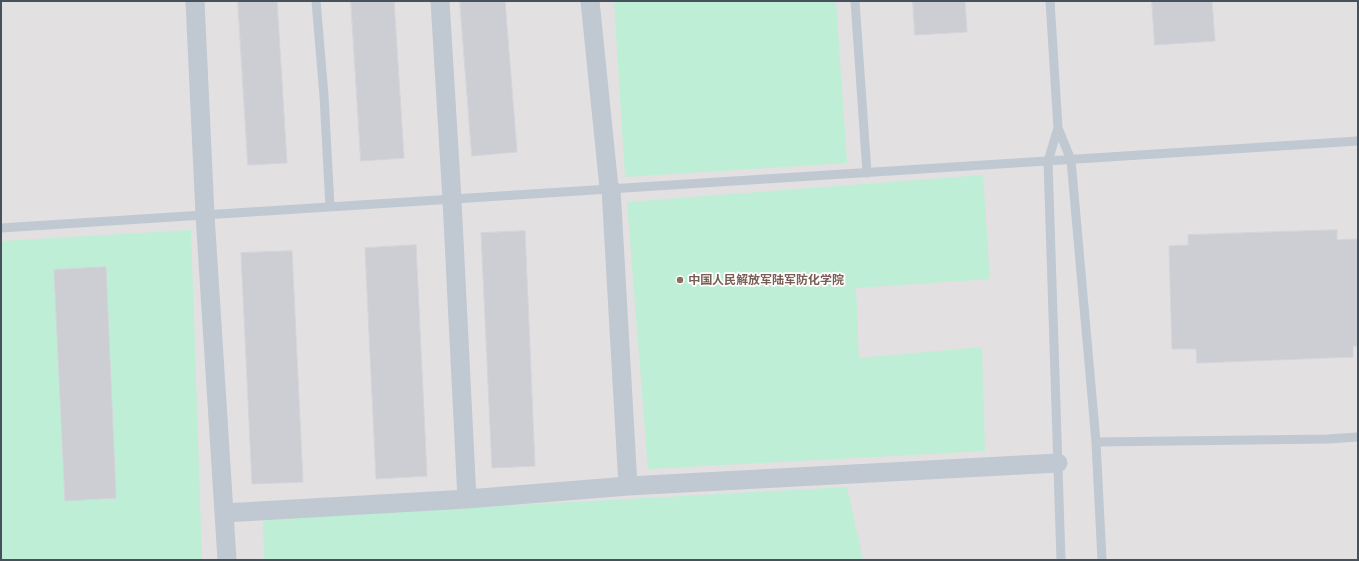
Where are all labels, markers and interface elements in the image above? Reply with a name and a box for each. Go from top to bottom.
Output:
place label: 中国人民解放军陆军防化学院 [688,273,844,287]
marker: 中国人民解放军陆军防化学院 [675,275,685,285]

